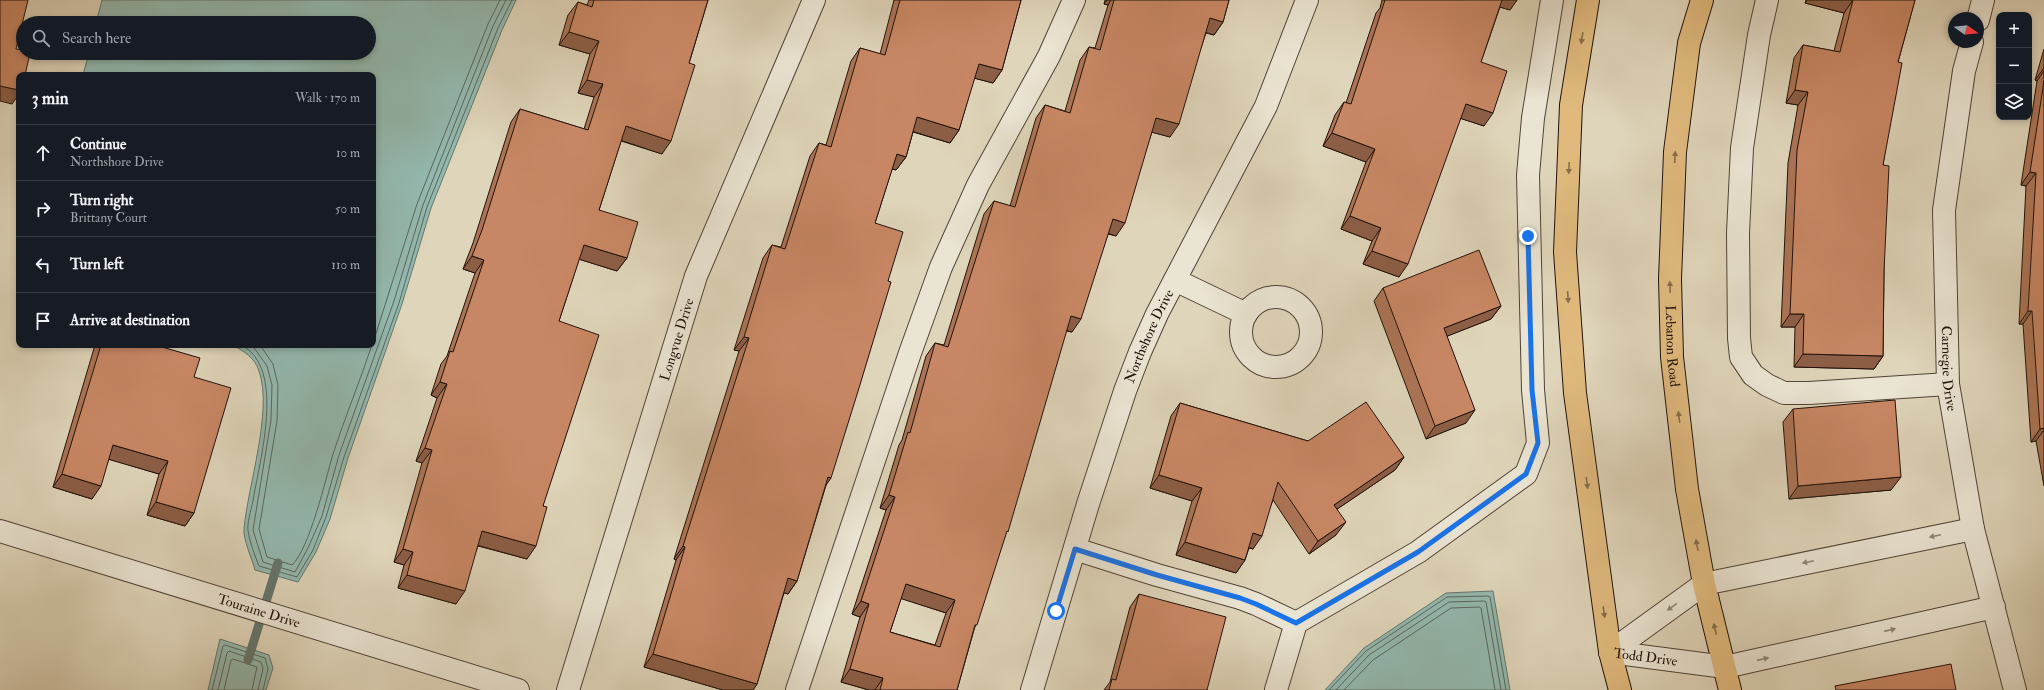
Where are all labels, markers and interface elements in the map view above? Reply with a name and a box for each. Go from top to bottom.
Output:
north arrow [1948,12,1984,48]
map controls [1996,12,2032,120]
button: + [1996,12,2032,48]
search box [16,16,376,60]
icon: search [30,27,52,49]
text: Search here [62,29,131,48]
one-way arrow [1579,32,1585,45]
button: − [1996,48,2032,84]
button: layers [1996,84,2032,120]
text: 3 min [32,88,69,109]
text: Walk · 170 m [295,90,360,106]
text: Continue [70,135,126,154]
icon: ahead [32,142,54,164]
text: 10 m [336,145,360,161]
one-way arrow [1671,151,1678,163]
text: Northshore Drive [70,154,164,170]
one-way arrow [1565,162,1572,174]
text: Turn right [70,191,133,210]
icon: right [32,198,54,220]
text: 50 m [335,201,360,217]
text: Brittany Court [70,210,147,226]
route end [1519,227,1537,245]
icon: left [32,254,54,276]
text: Turn left [70,255,124,274]
text: 110 m [331,257,360,273]
one-way arrow [1667,280,1673,293]
street label: Northshore Drive [1120,286,1177,385]
one-way arrow [1565,291,1572,303]
street label: Longvue Drive [656,296,697,383]
street label: Lebanon Road [1662,305,1684,388]
icon: arrive [32,310,54,332]
text: Arrive at destination [70,311,190,330]
street label: Carnegie Drive [1938,325,1961,412]
one-way arrow [1676,411,1682,423]
one-way arrow [1584,477,1590,489]
one-way arrow [1929,534,1941,540]
one-way arrow [1694,539,1700,551]
one-way arrow [1801,560,1814,566]
street label: Touraine Drive [216,590,303,631]
route start [1047,602,1065,620]
one-way arrow [1667,602,1678,611]
one-way arrow [1601,606,1607,618]
one-way arrow [1712,623,1718,636]
one-way arrow [1883,627,1896,633]
street label: Todd Drive [1613,644,1679,669]
one-way arrow [1757,655,1769,661]

